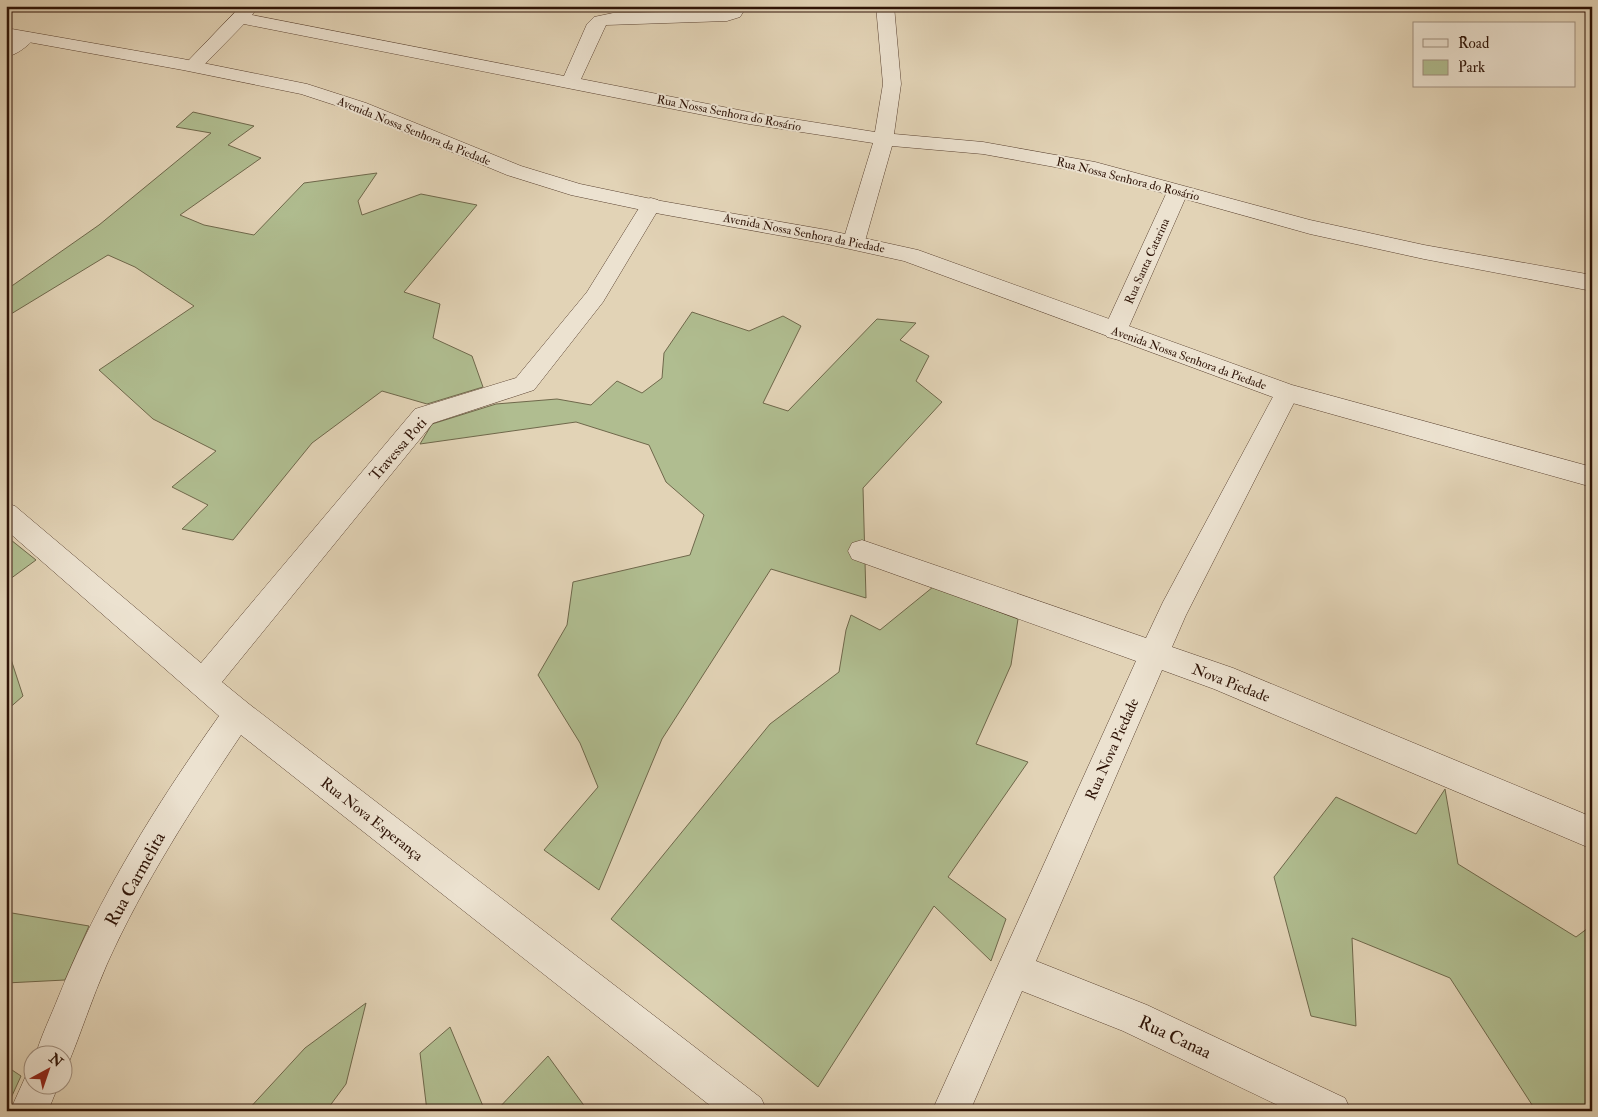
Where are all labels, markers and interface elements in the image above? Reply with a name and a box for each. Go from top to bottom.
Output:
legend [1413,22,1576,88]
text: Road [1458,34,1490,53]
text: Park [1458,58,1485,77]
street label: Rua Nossa Senhora do Rosário [655,92,803,135]
street label: Avenida Nossa Senhora da Piedade [334,93,493,169]
street label: Rua Nossa Senhora do Rosário [1055,154,1201,205]
street label: Avenida Nossa Senhora da Piedade [721,210,886,257]
street label: Rua Santa Catarina [1122,215,1174,307]
street label: Avenida Nossa Senhora da Piedade [1108,323,1269,394]
street label: Travessa Poti [366,414,431,485]
street label: Nova Piedade [1189,660,1273,707]
street label: Rua Nova Piedade [1081,695,1143,803]
street label: Rua Nova Esperança [316,773,427,867]
street label: Rua Carmelita [100,828,171,930]
street label: Rua Canaa [1135,1011,1215,1065]
north arrow [22,1044,72,1094]
text: N [45,1049,67,1071]

